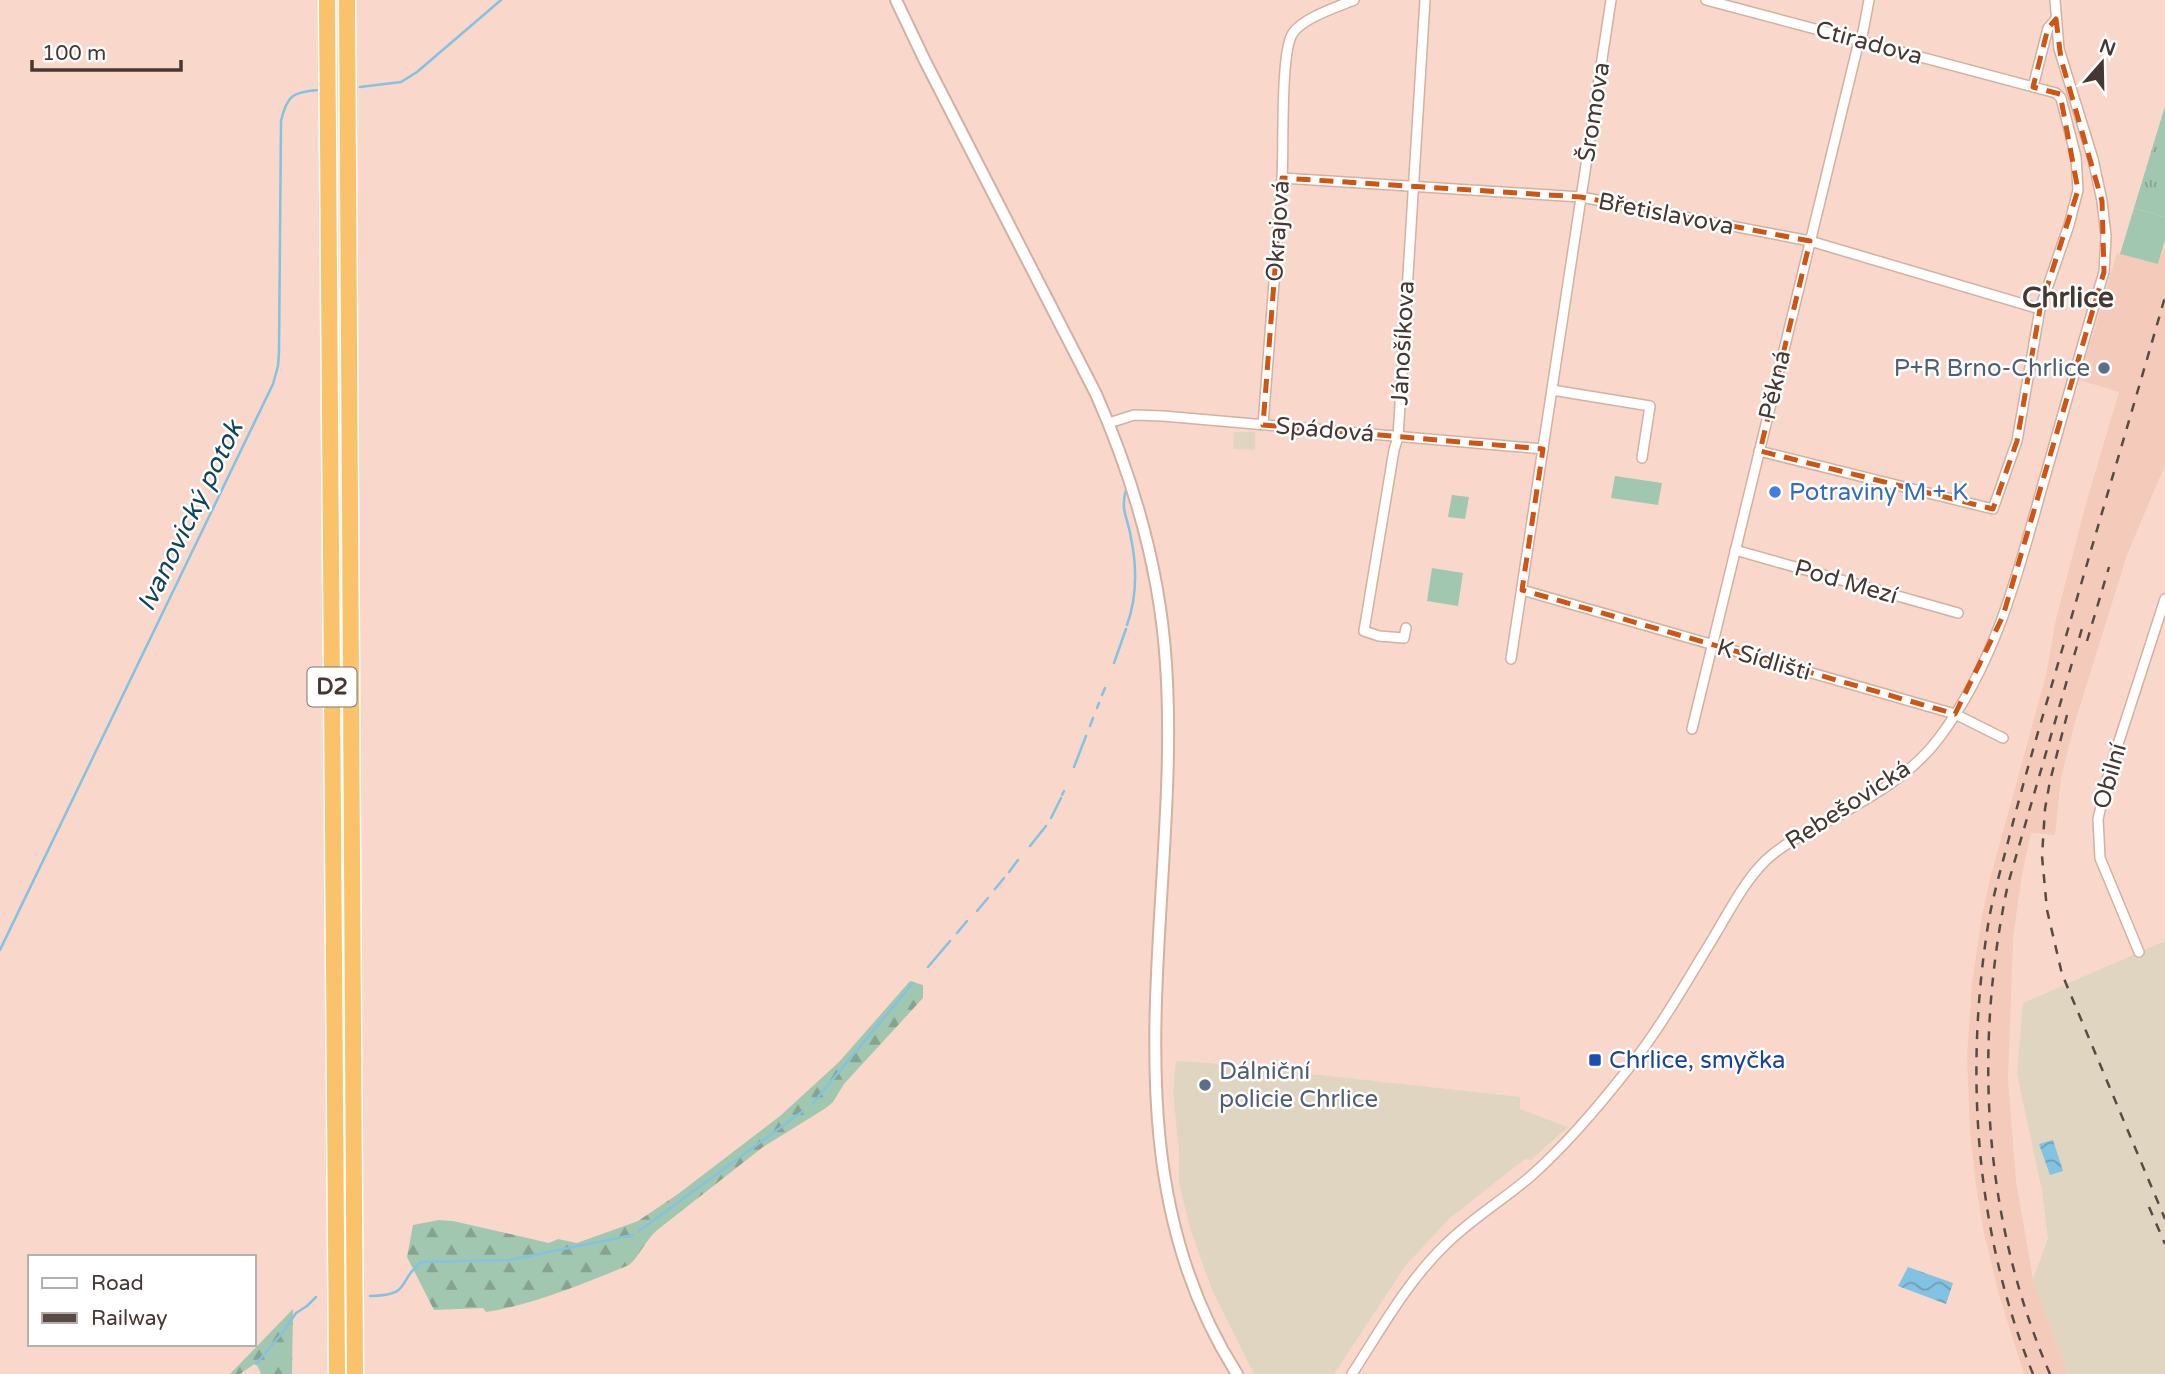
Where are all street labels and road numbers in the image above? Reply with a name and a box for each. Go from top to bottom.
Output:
street label: Ctiradova [1812,15,1926,71]
street label: Šromova [1572,60,1616,164]
street label: Okrajová [1260,179,1296,283]
street label: Břetislavova [1596,187,1736,241]
street label: Jánošíkova [1385,280,1421,406]
street label: Pěkná [1753,347,1797,423]
street label: Spádová [1274,411,1376,449]
street label: Pod Mezí [1791,553,1901,611]
street label: K Sídlišti [1714,633,1814,687]
road number: D2 [308,667,356,706]
street label: Obilní [2087,740,2133,812]
street label: Rebešovická [1780,754,1916,856]

